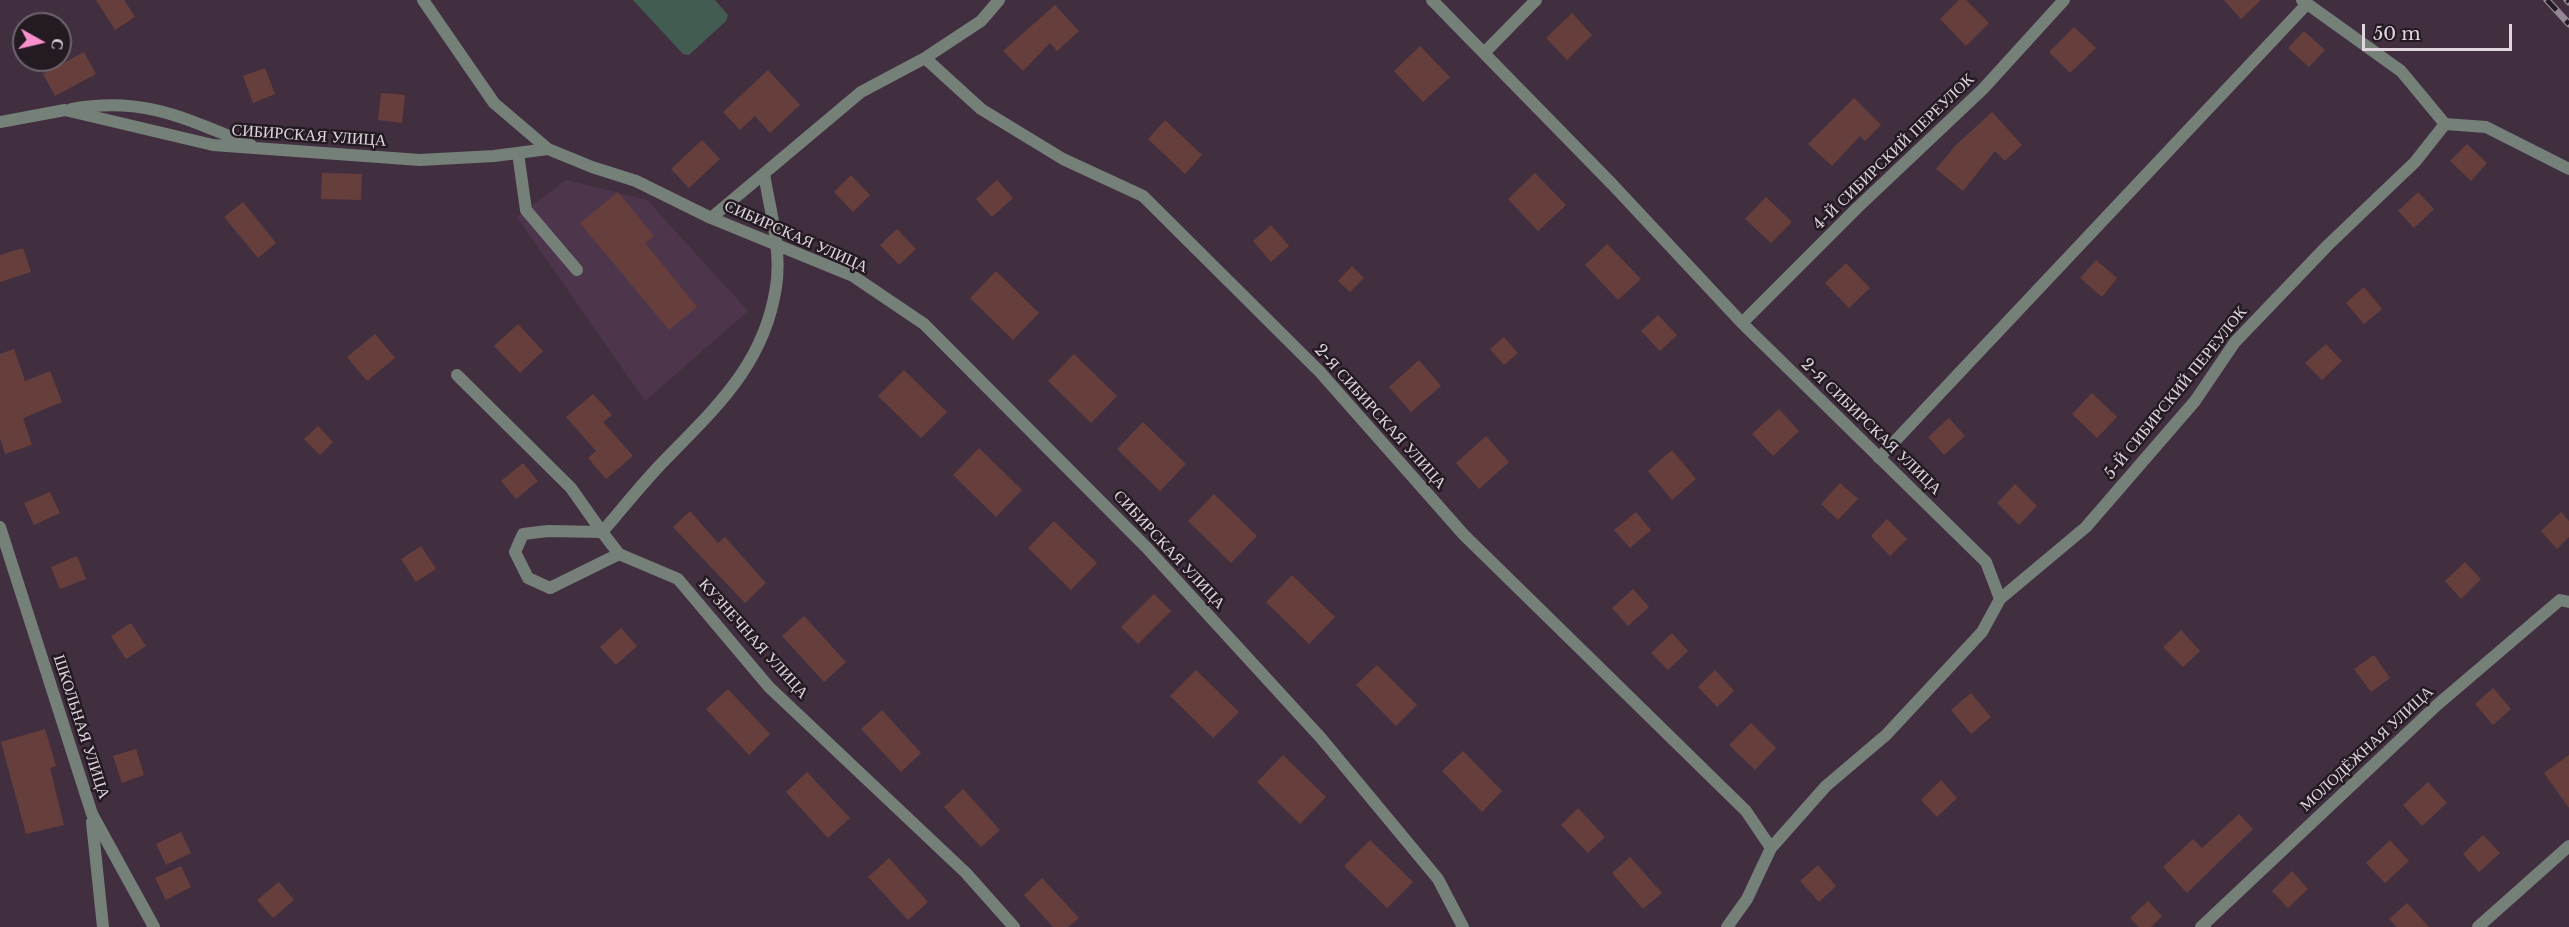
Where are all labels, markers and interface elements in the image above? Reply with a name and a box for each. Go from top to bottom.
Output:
north arrow [12,12,72,72]
scale bar [2365,12,2515,50]
text: 50 m [2373,23,2421,45]
text: С [47,37,69,51]
street label: 4-Й СИБИРСКИЙ ПЕРЕУЛОК [1809,70,1979,234]
street label: СИБИРСКАЯ УЛИЦА [231,121,387,151]
street label: СИБИРСКАЯ УЛИЦА [721,197,871,277]
street label: 5-Й СИБИРСКИЙ ПЕРЕУЛОК [2100,303,2252,483]
street label: 2-Я СИБИРСКАЯ УЛИЦА [1310,341,1450,493]
street label: 2-Я СИБИРСКАЯ УЛИЦА [1797,355,1945,499]
street label: СИБИРСКАЯ УЛИЦА [1109,487,1229,613]
street label: КУЗНЕЧНАЯ УЛИЦА [694,575,812,703]
street label: ШКОЛЬНАЯ УЛИЦА [49,652,113,802]
street label: МОЛОДЁЖНАЯ УЛИЦА [2296,682,2438,816]

